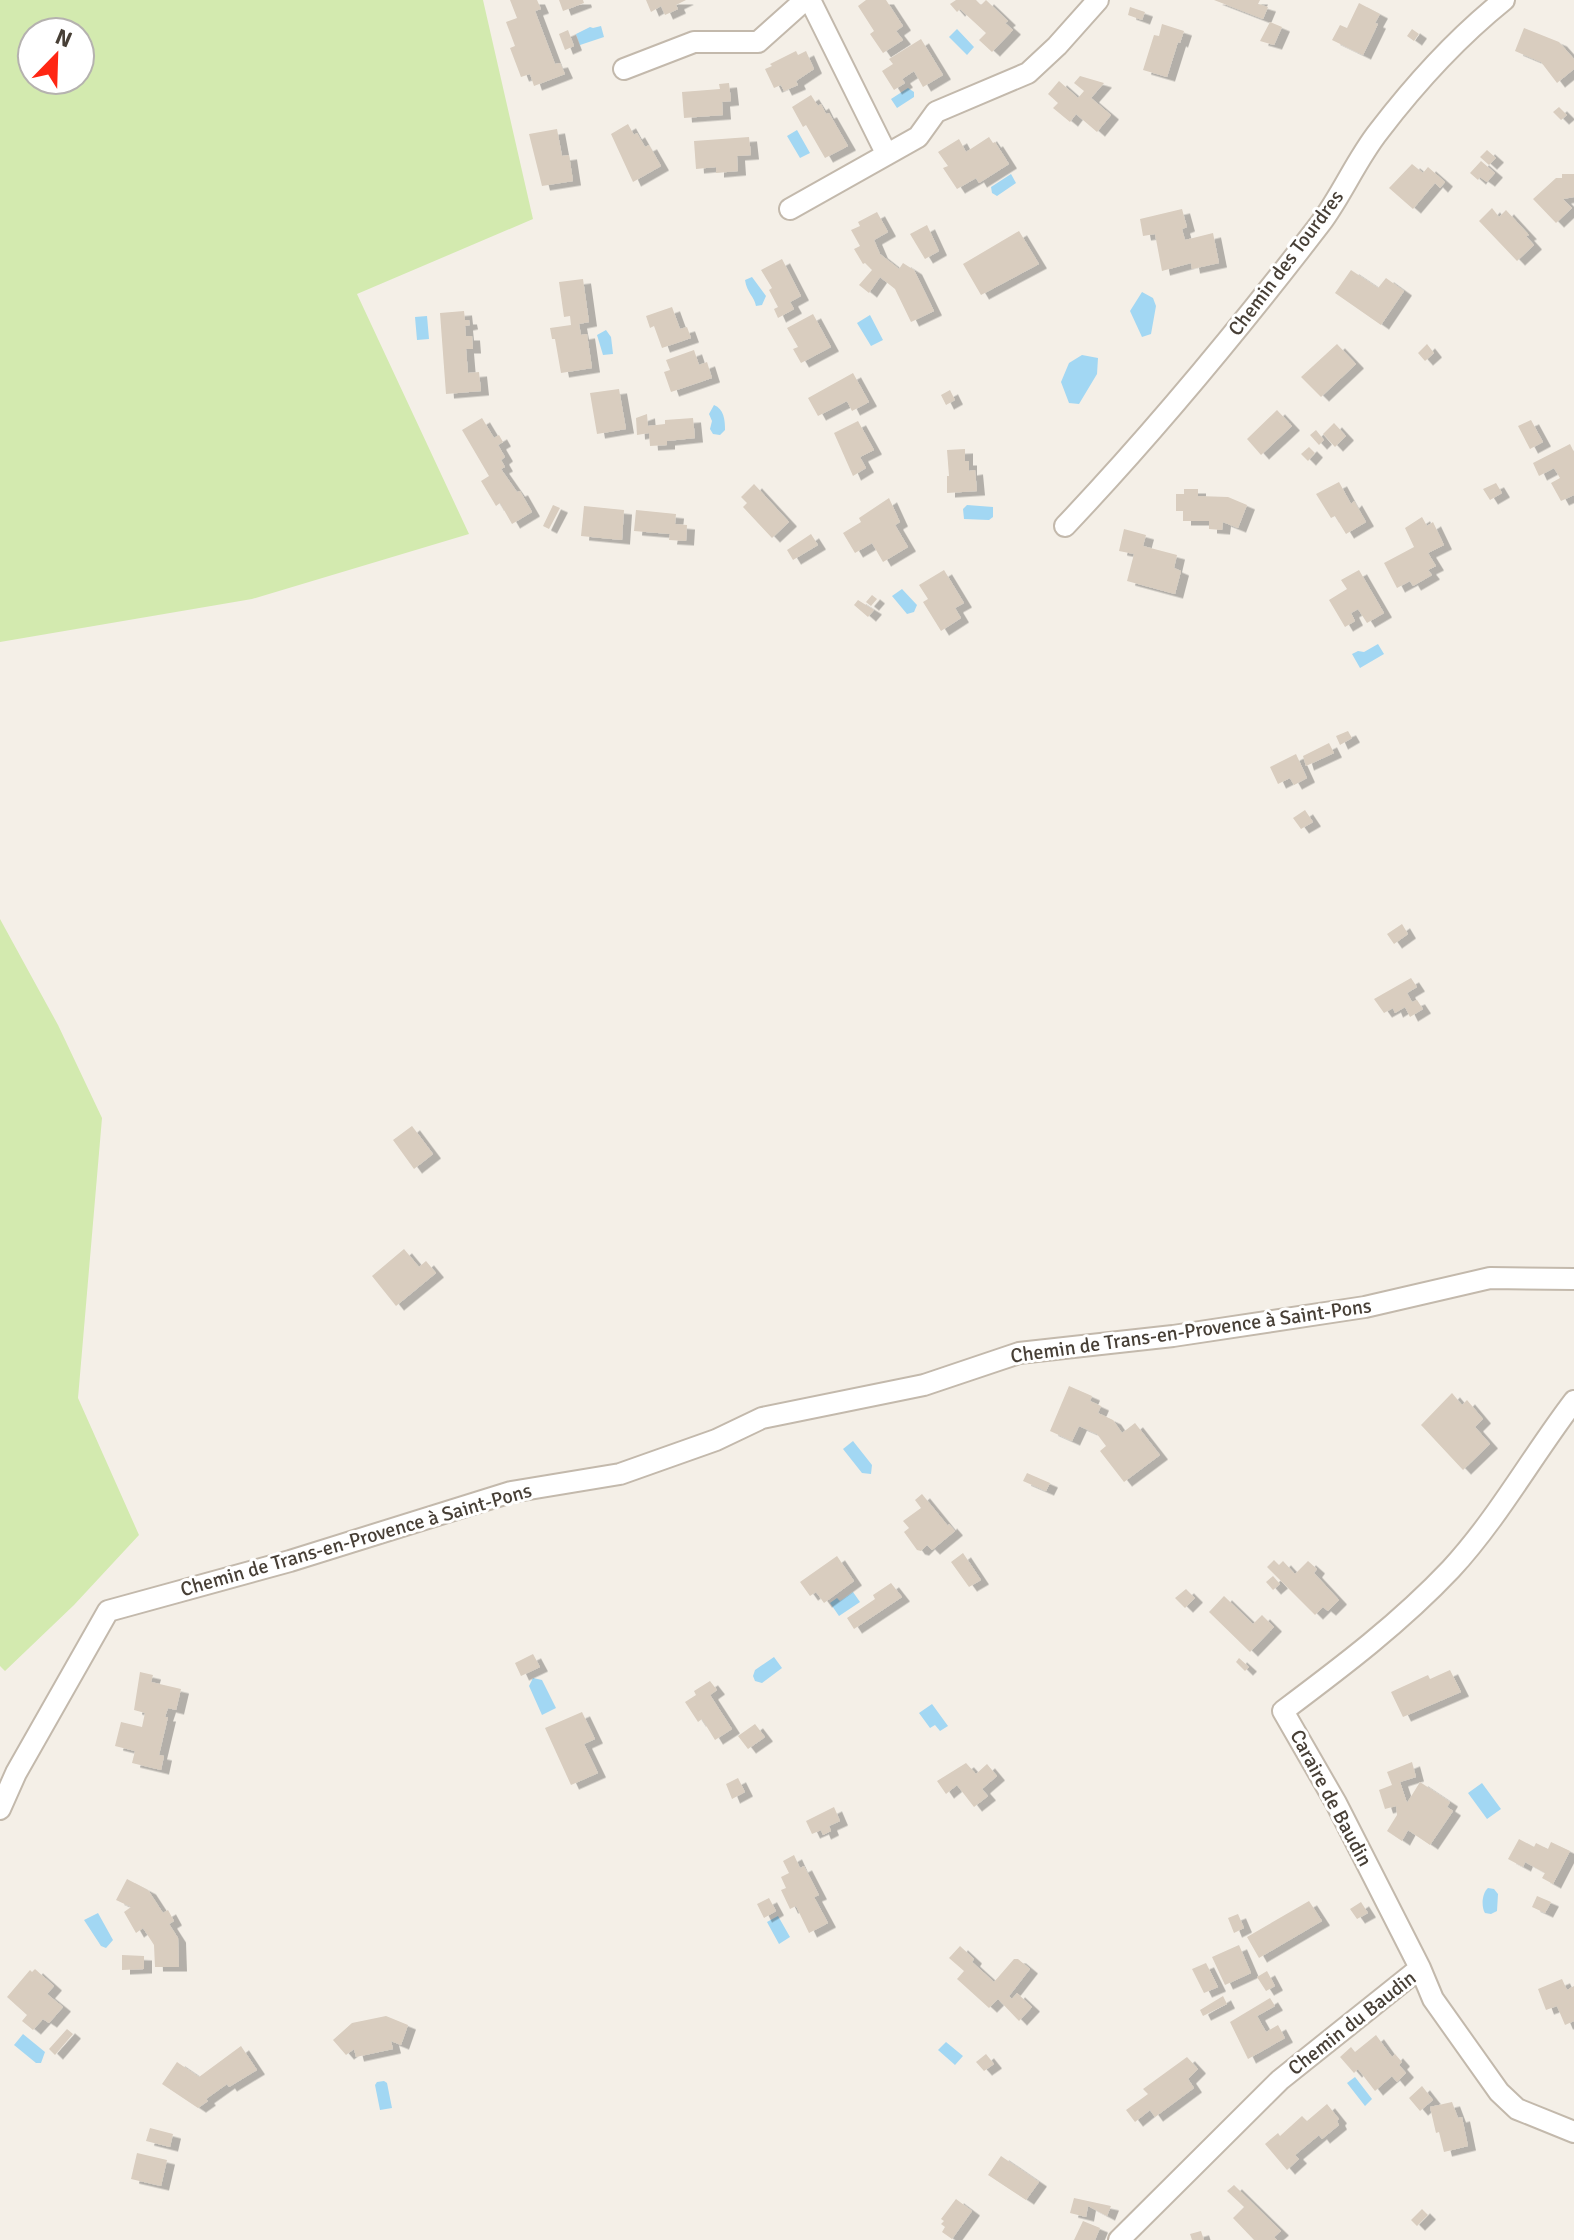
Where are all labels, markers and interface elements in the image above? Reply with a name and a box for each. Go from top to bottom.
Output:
north arrow [16,16,96,96]
text: N [51,23,76,53]
street label: Chemin des Tourdres [1223,185,1349,341]
street label: Chemin de Trans-en-Provence à Saint-Pons [1009,1293,1373,1369]
street label: Chemin de Trans-en-Provence à Saint-Pons [178,1478,535,1602]
street label: Caraire de Baudin [1284,1725,1378,1871]
street label: Chemin du Baudin [1283,1965,1421,2081]

